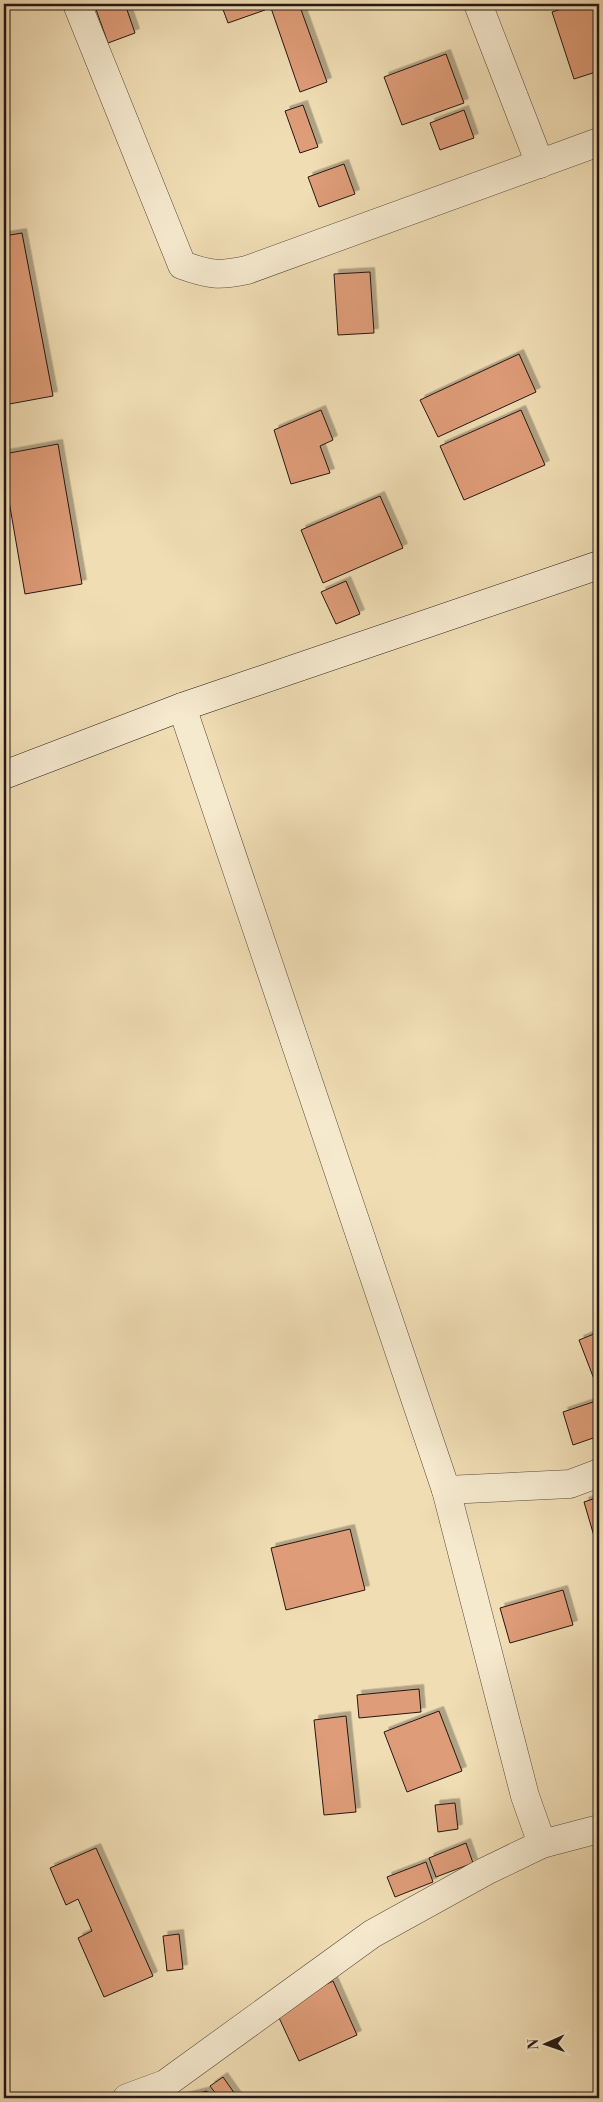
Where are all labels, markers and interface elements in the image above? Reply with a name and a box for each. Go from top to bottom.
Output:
north arrow [520,2020,570,2070]
text: N [525,2039,543,2050]

